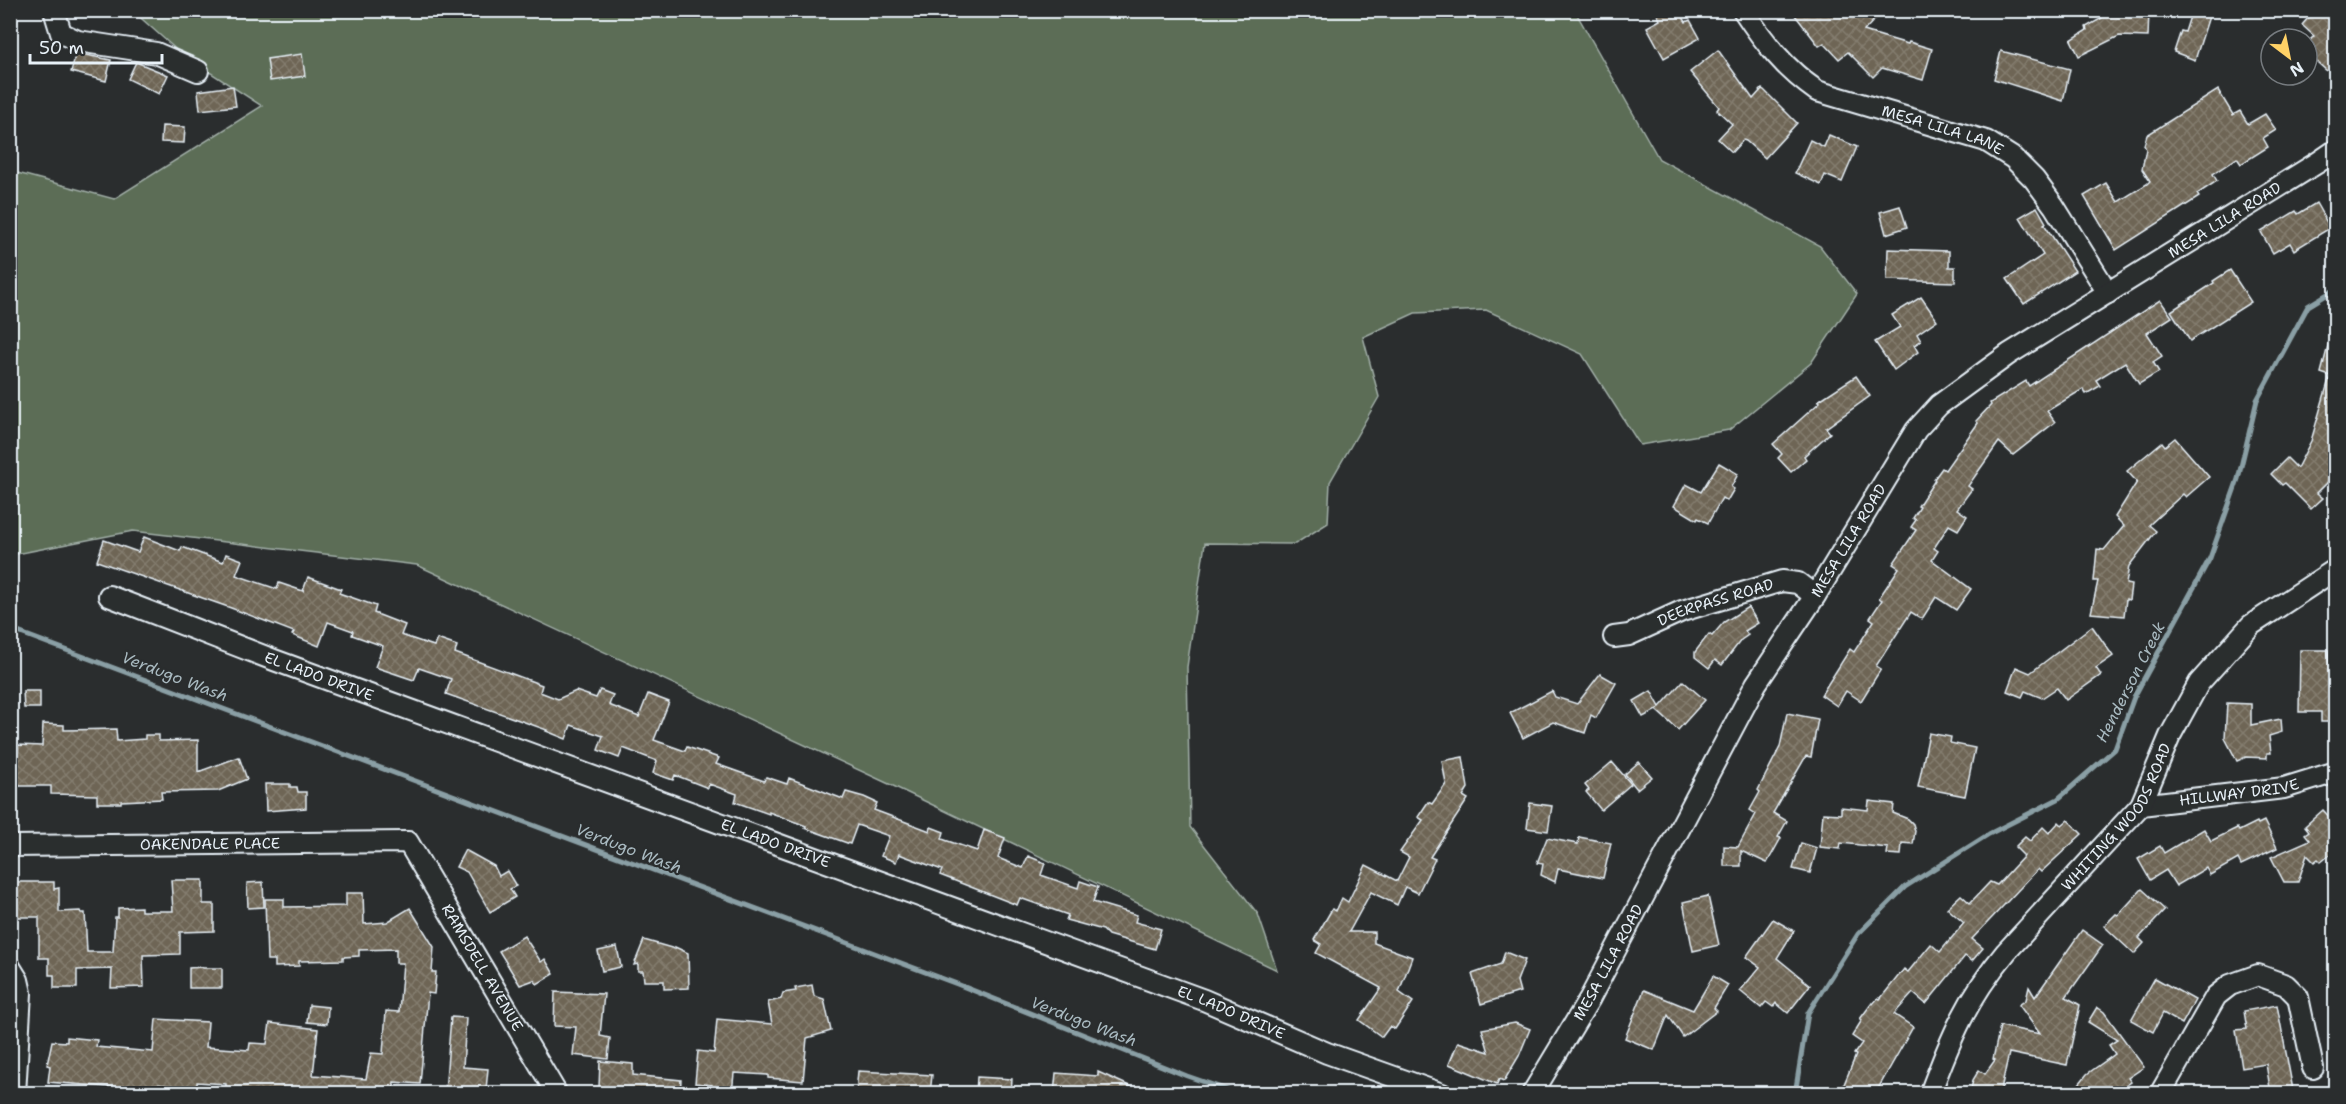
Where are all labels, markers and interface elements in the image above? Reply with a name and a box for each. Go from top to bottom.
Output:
scale bar [30,27,162,65]
north arrow [2259,27,2319,87]
text: 50 m [39,36,84,60]
text: N [2286,57,2308,82]
street label: MESA LILA LANE [1879,101,2007,160]
street label: MESA LILA ROAD [2164,178,2285,263]
street label: MESA LILA ROAD [1806,480,1891,601]
street label: DEERPASS ROAD [1654,574,1776,631]
water label: Henderson Creek [2091,618,2170,746]
water label: Verdugo Wash [119,647,231,706]
street label: EL LADO DRIVE [262,647,377,706]
street label: WHITING WOODS ROAD [2057,740,2176,895]
street label: HILLWAY DRIVE [2178,774,2301,810]
street label: EL LADO DRIVE [718,814,833,873]
water label: Verdugo Wash [573,819,685,878]
street label: OAKENDALE PLACE [140,833,280,855]
street label: RAMSDELL AVENUE [437,900,528,1035]
street label: MESA LILA ROAD [1569,901,1648,1024]
street label: EL LADO DRIVE [1175,981,1288,1044]
water label: Verdugo Wash [1028,992,1140,1051]

